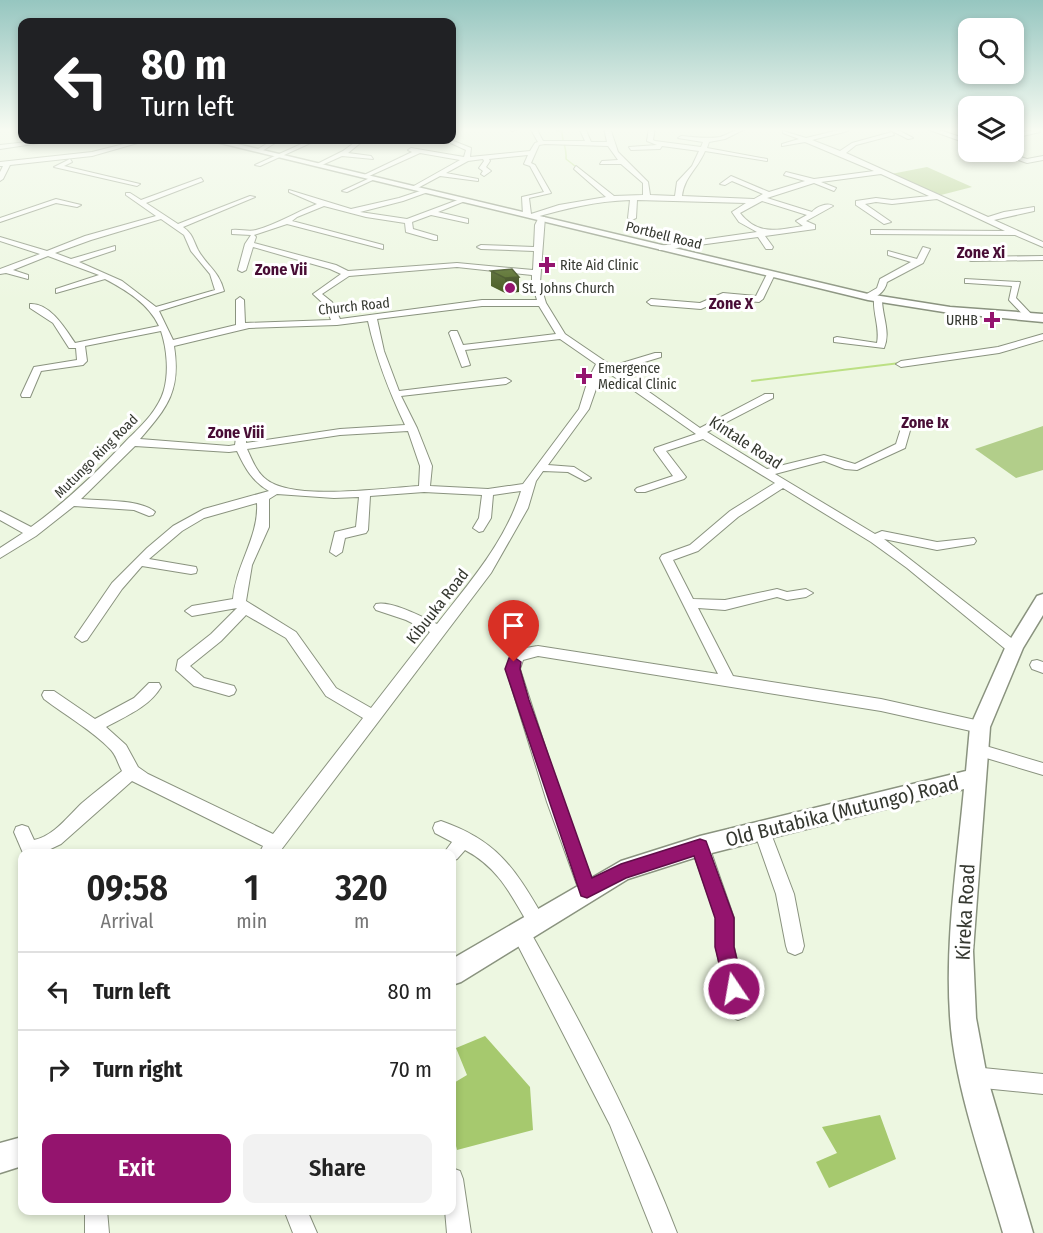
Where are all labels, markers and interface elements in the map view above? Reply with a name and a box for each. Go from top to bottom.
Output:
map controls [958,18,1024,162]
button: search [958,18,1024,84]
text: 80 m [141,40,227,90]
icon: left [42,42,120,120]
text: Turn left [141,91,234,123]
button: layers [958,96,1024,162]
street label: Portbell Road [624,218,704,253]
district label: Zone Xi [957,243,1005,262]
marker: Rite Aid Clinic [538,256,556,274]
place label: Rite Aid Clinic [560,257,639,274]
district label: Zone Vii [255,260,307,279]
place label: St. Johns Church [522,280,615,297]
marker: St. Johns Church [503,281,517,295]
street label: Church Road [317,294,391,319]
district label: Zone X [709,294,754,313]
marker: URHB [983,311,1001,329]
place label: URHB [946,312,978,329]
place label: Emergence Medical Clinic [598,360,677,393]
marker: Emergence Medical Clinic [575,367,593,385]
street label: Mutungo Ring Road [51,411,142,502]
street label: Kintale Road [706,412,786,473]
district label: Zone Ix [901,413,949,432]
district label: Zone Viii [208,423,264,442]
street label: Kibuuka Road [402,565,473,648]
pin [488,600,539,662]
icon: arrive [497,609,530,642]
street label: Old Butabika (Mutungo) Road [723,770,961,852]
street label: Kireka Road [950,863,980,961]
text: 09:58 [86,866,168,910]
text: 1 [244,866,259,910]
text: 320 [335,866,388,910]
text: Arrival [101,909,154,933]
text: min [236,909,267,933]
text: m [354,909,369,933]
position arrow [702,957,766,1021]
icon: left [42,975,75,1008]
text: Turn left [93,978,171,1005]
text: 80 m [387,978,432,1005]
icon: right [42,1053,75,1086]
text: Turn right [93,1056,182,1083]
text: 70 m [390,1056,432,1083]
button: Exit [42,1134,231,1203]
button: Share [243,1134,432,1203]

